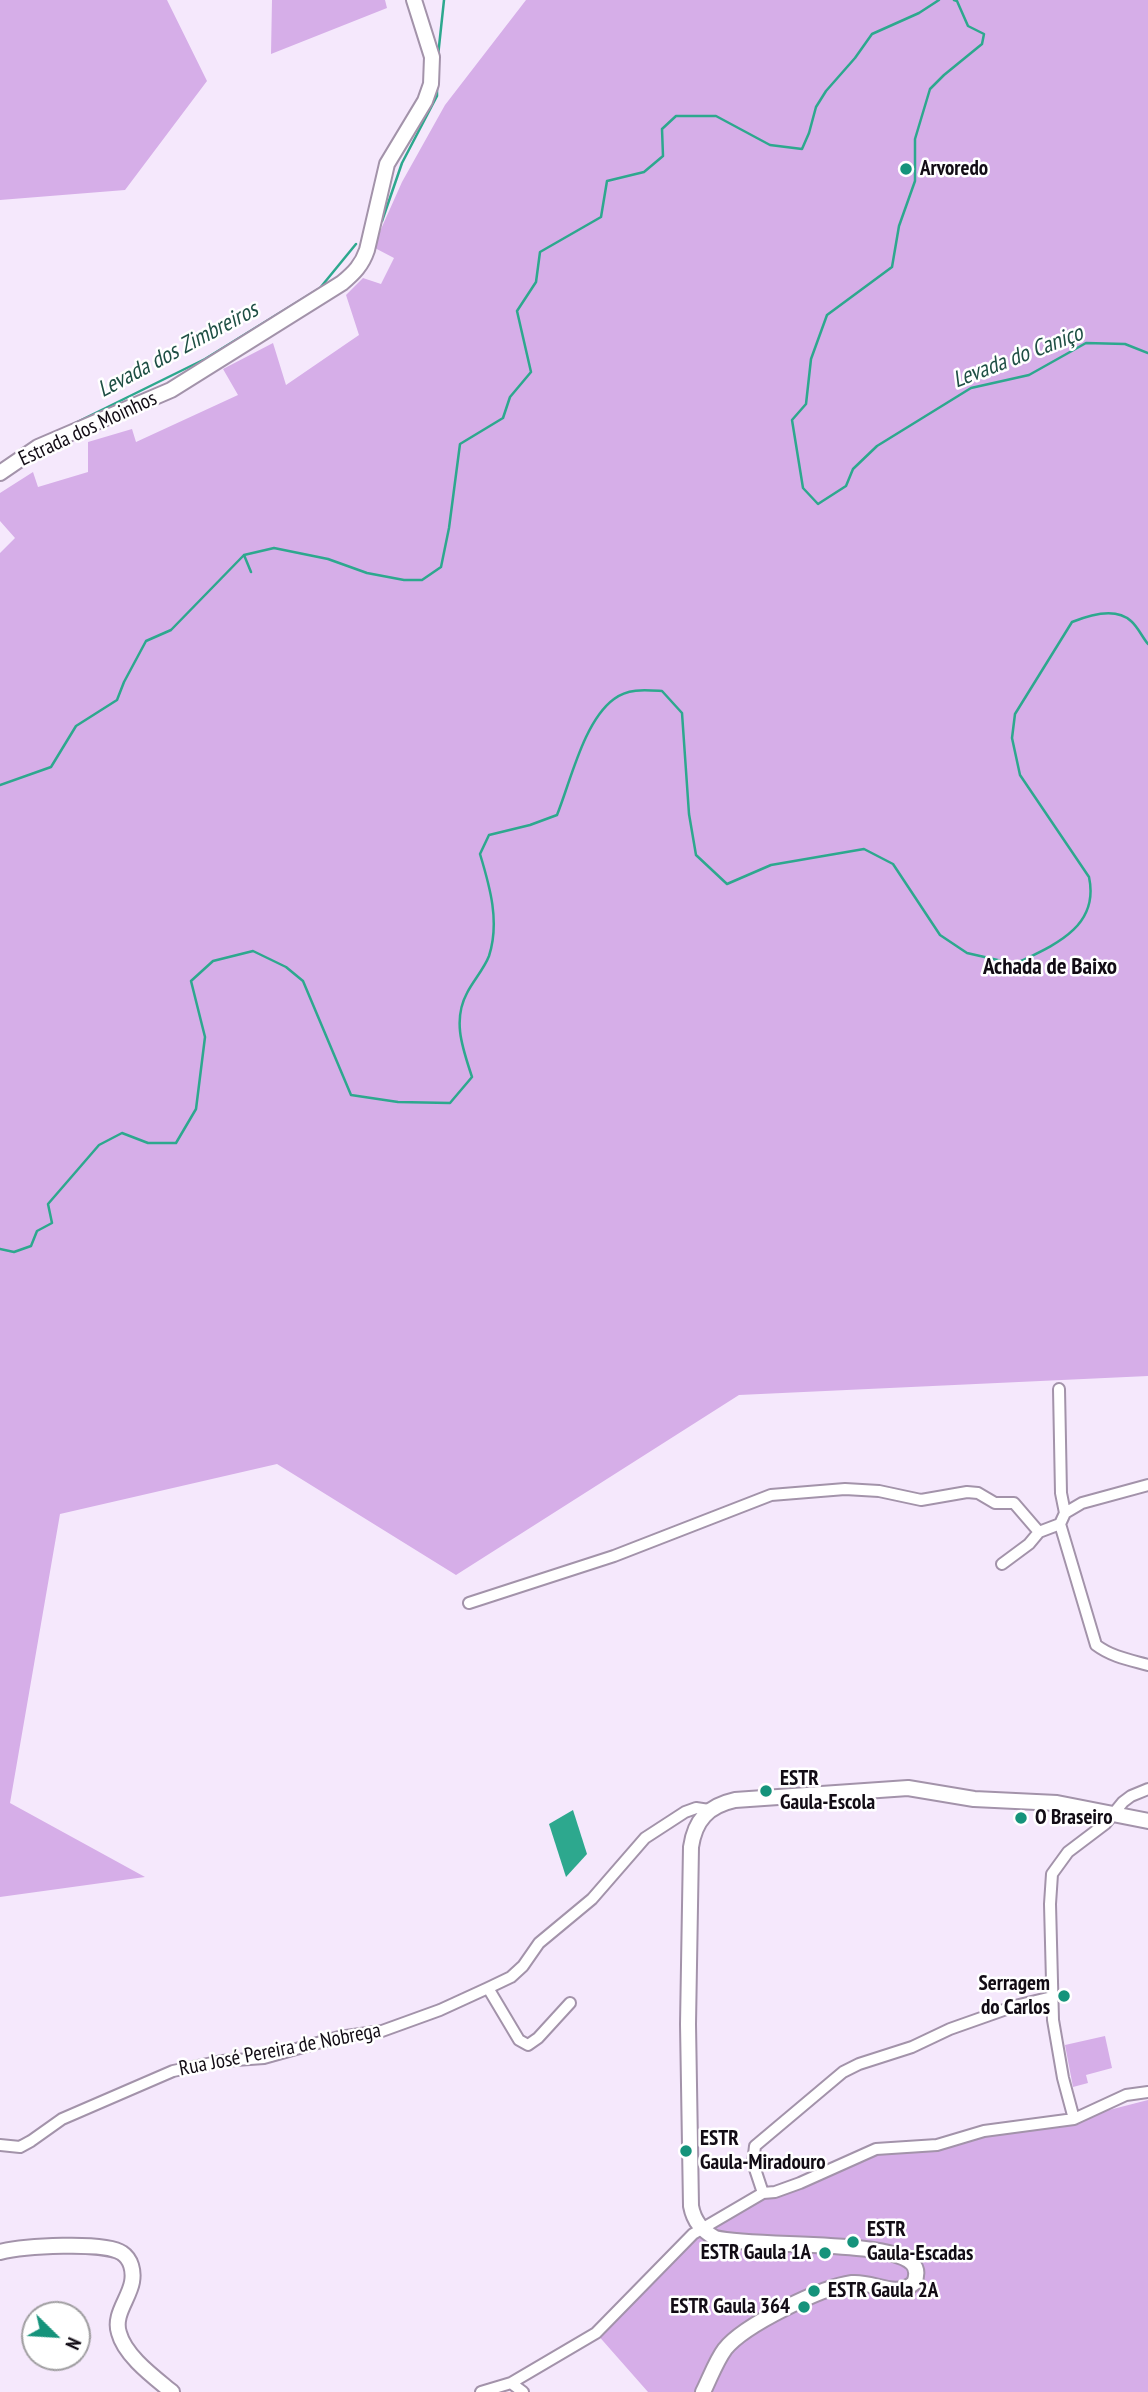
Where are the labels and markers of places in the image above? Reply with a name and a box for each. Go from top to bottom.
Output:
place label: Arvoredo [920,156,988,182]
marker: Arvoredo [898,161,914,177]
place label: ESTR Gaula-Escola [780,1766,875,1816]
marker: ESTR Gaula-Escola [758,1783,774,1799]
place label: O Braseiro [1035,1805,1113,1831]
marker: O Braseiro [1013,1810,1029,1826]
place label: Serragem do Carlos [979,1971,1050,2021]
marker: Serragem do Carlos [1056,1988,1072,2004]
place label: ESTR Gaula-Miradouro [700,2126,826,2176]
marker: ESTR Gaula-Miradouro [678,2143,694,2159]
place label: ESTR Gaula-Escadas [867,2217,973,2267]
marker: ESTR Gaula-Escadas [845,2234,861,2250]
place label: ESTR Gaula 1A [701,2240,811,2266]
marker: ESTR Gaula 1A [817,2245,833,2261]
place label: ESTR Gaula 2A [828,2278,938,2304]
marker: ESTR Gaula 2A [806,2283,822,2299]
place label: ESTR Gaula 364 [670,2294,790,2320]
marker: ESTR Gaula 364 [796,2299,812,2315]

